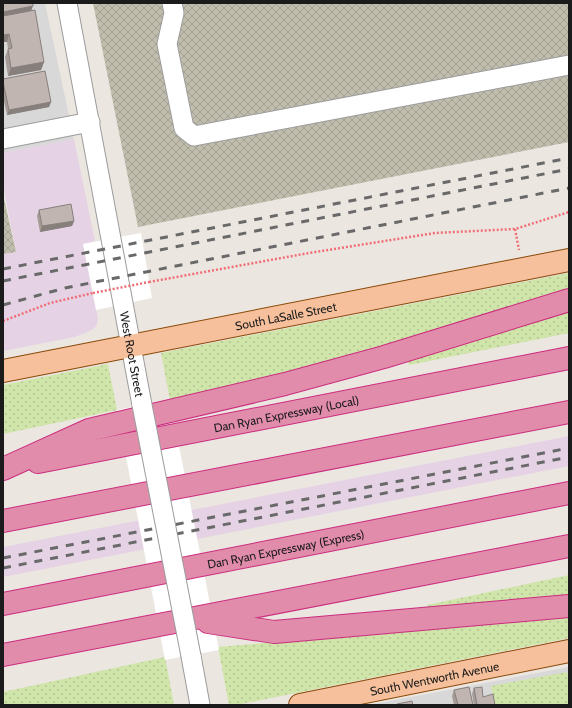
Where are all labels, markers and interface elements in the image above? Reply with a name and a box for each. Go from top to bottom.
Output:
street label: South LaSalle Street [234,298,338,333]
street label: West Root Street [117,310,148,398]
street label: Dan Ryan Expressway (Local) [212,392,360,435]
street label: Dan Ryan Expressway (Express) [206,526,365,571]
street label: South Wentworth Avenue [368,658,500,698]

